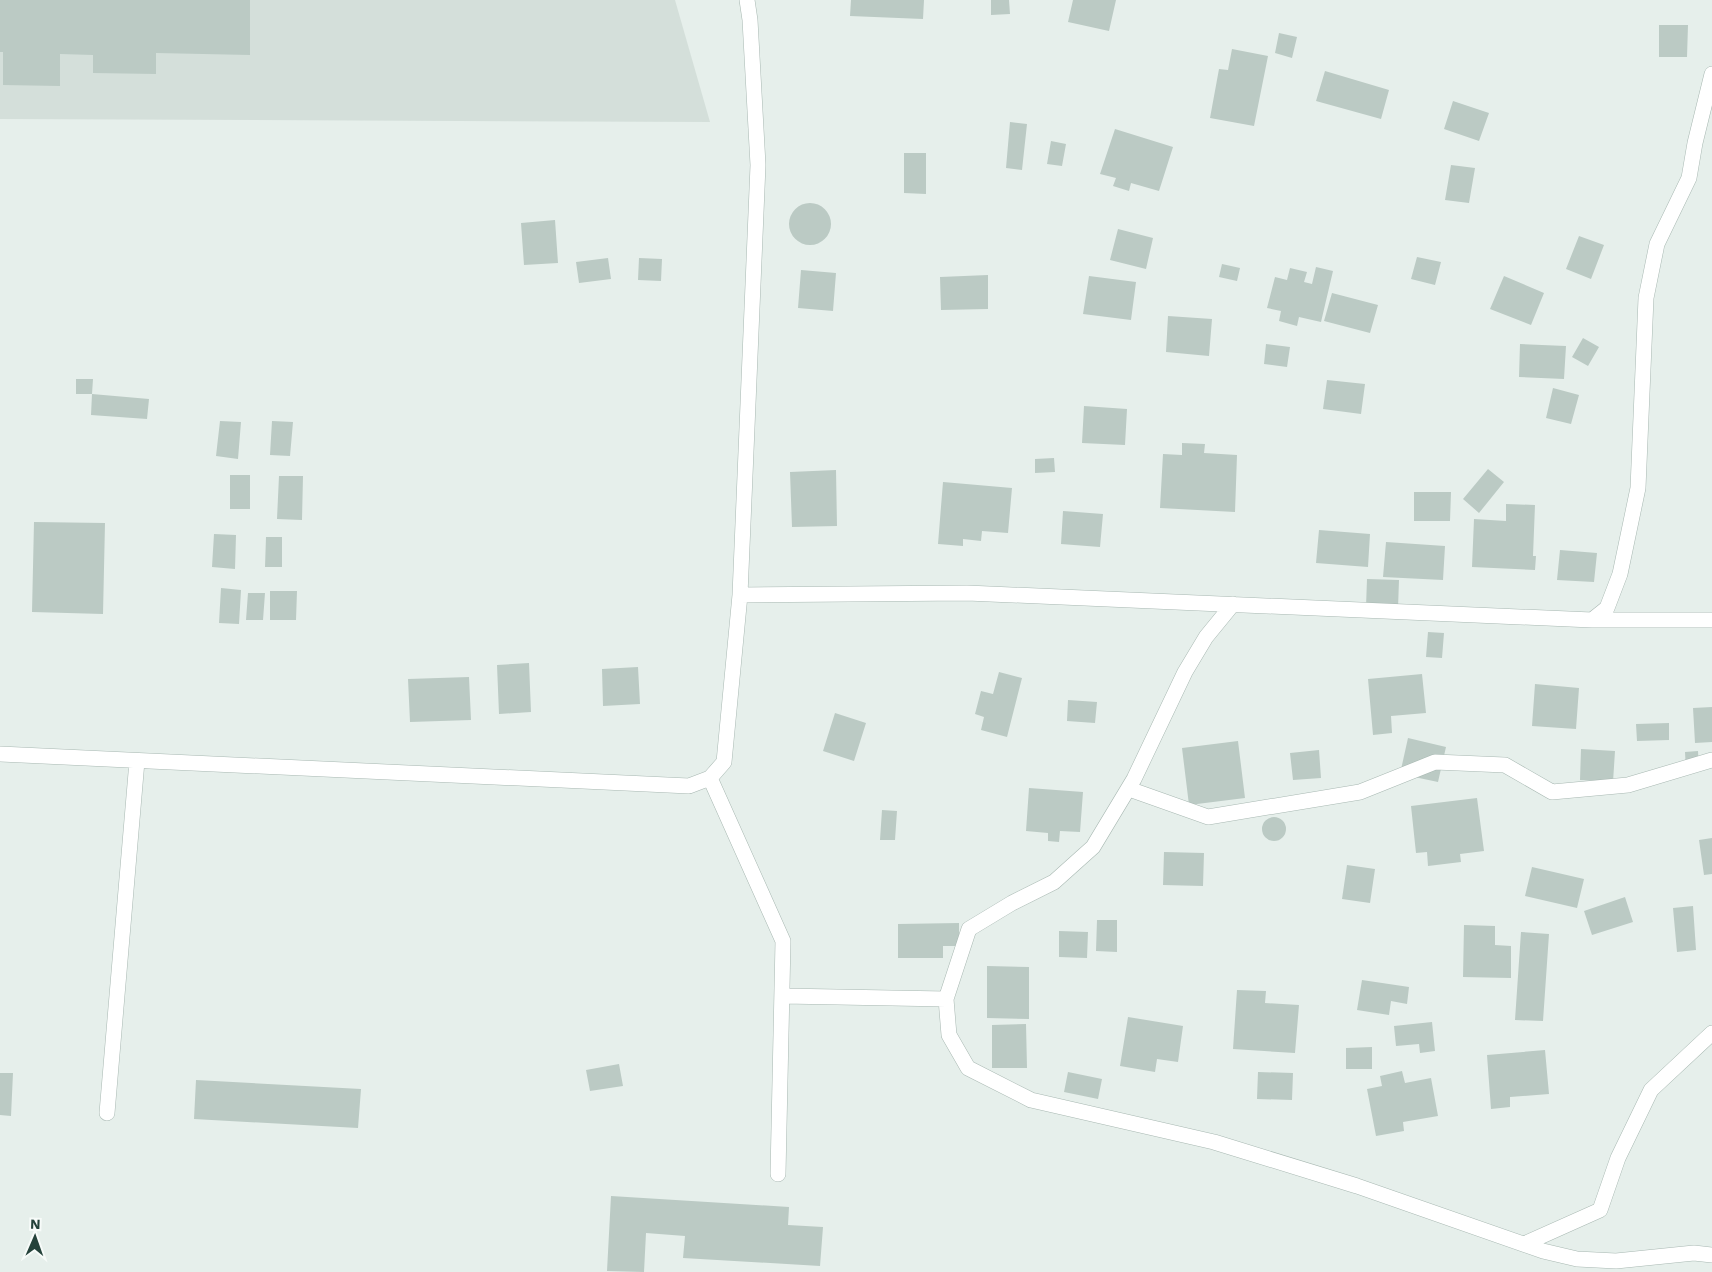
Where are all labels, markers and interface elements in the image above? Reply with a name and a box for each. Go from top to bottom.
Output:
north arrow [10,1212,60,1262]
text: N [30,1216,41,1232]

